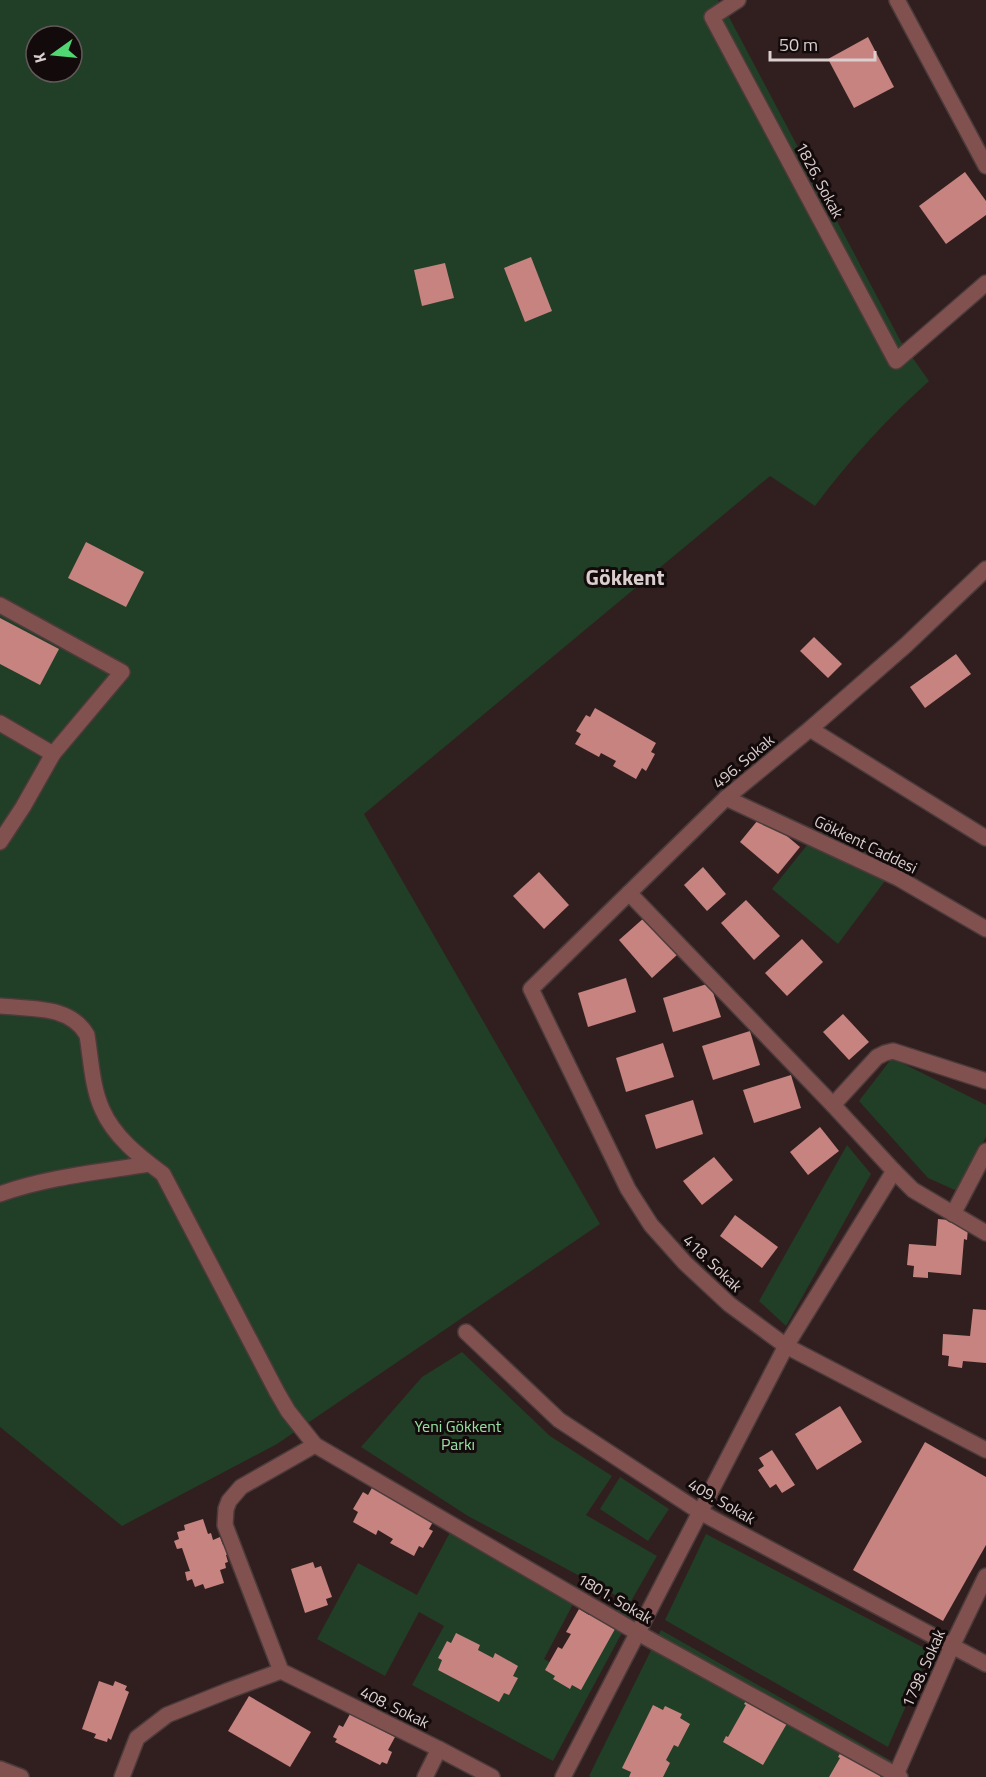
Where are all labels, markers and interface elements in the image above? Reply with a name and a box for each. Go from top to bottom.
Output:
north arrow [24,24,84,84]
scale bar [770,24,875,62]
text: 50 m [779,31,818,58]
text: K [27,50,52,66]
street label: 1826. Sokak [790,138,850,223]
district label: Gökkent [585,560,665,594]
street label: 496. Sokak [707,728,779,794]
street label: Gökkent Caddesi [810,809,922,879]
street label: 418. Sokak [678,1229,748,1298]
park label: Yeni Gökkent Parkı [415,1414,502,1456]
street label: 409. Sokak [684,1472,760,1530]
street label: 1801. Sokak [573,1567,657,1629]
street label: 1798. Sokak [895,1625,951,1711]
street label: 408. Sokak [356,1680,434,1734]

